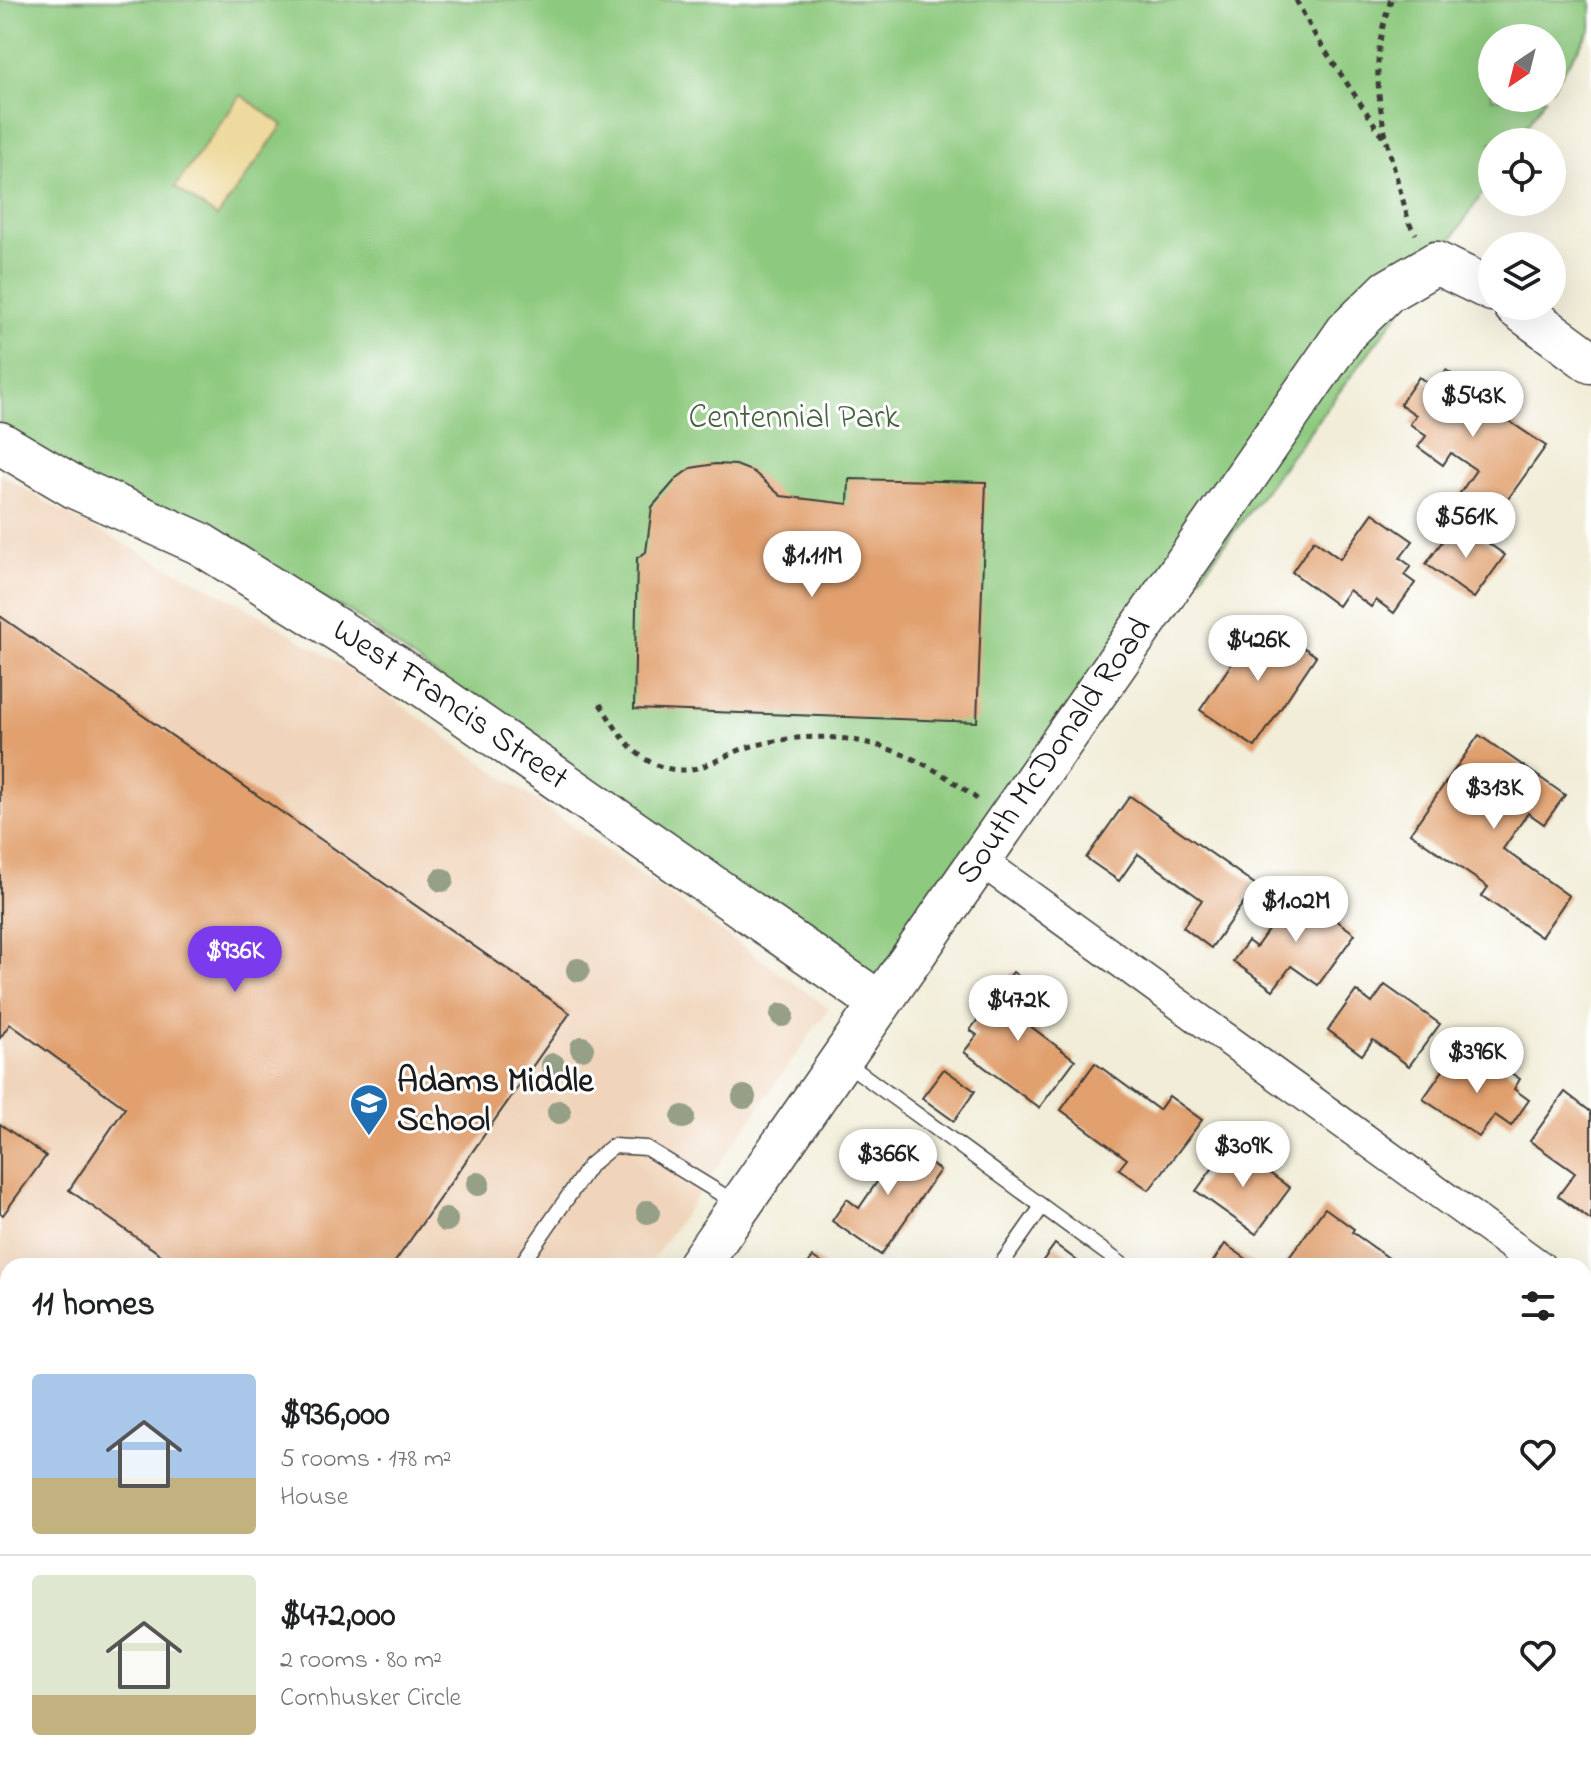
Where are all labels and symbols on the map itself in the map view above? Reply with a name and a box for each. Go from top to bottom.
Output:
north arrow [1478,24,1566,112]
pin: $543K [1417,371,1529,439]
park label: Centennial Park [689,394,900,444]
pin: $561K [1410,492,1522,560]
pin: $1.11M [747,531,877,599]
street label: West Francis Street [322,607,578,804]
street label: South McDonald Road [944,608,1166,896]
pin: $426K [1202,615,1314,683]
pin: $313K [1438,763,1550,831]
pin: $1.02M [1231,876,1361,944]
pin: $936K [179,926,291,994]
pin: $472K [962,975,1074,1043]
pin: $396K [1421,1027,1533,1095]
place label: Adams Middle School [397,1058,594,1147]
school or university icon: Adams Middle School [348,1082,390,1137]
pin: $309K [1187,1121,1299,1189]
pin: $366K [832,1129,944,1197]

